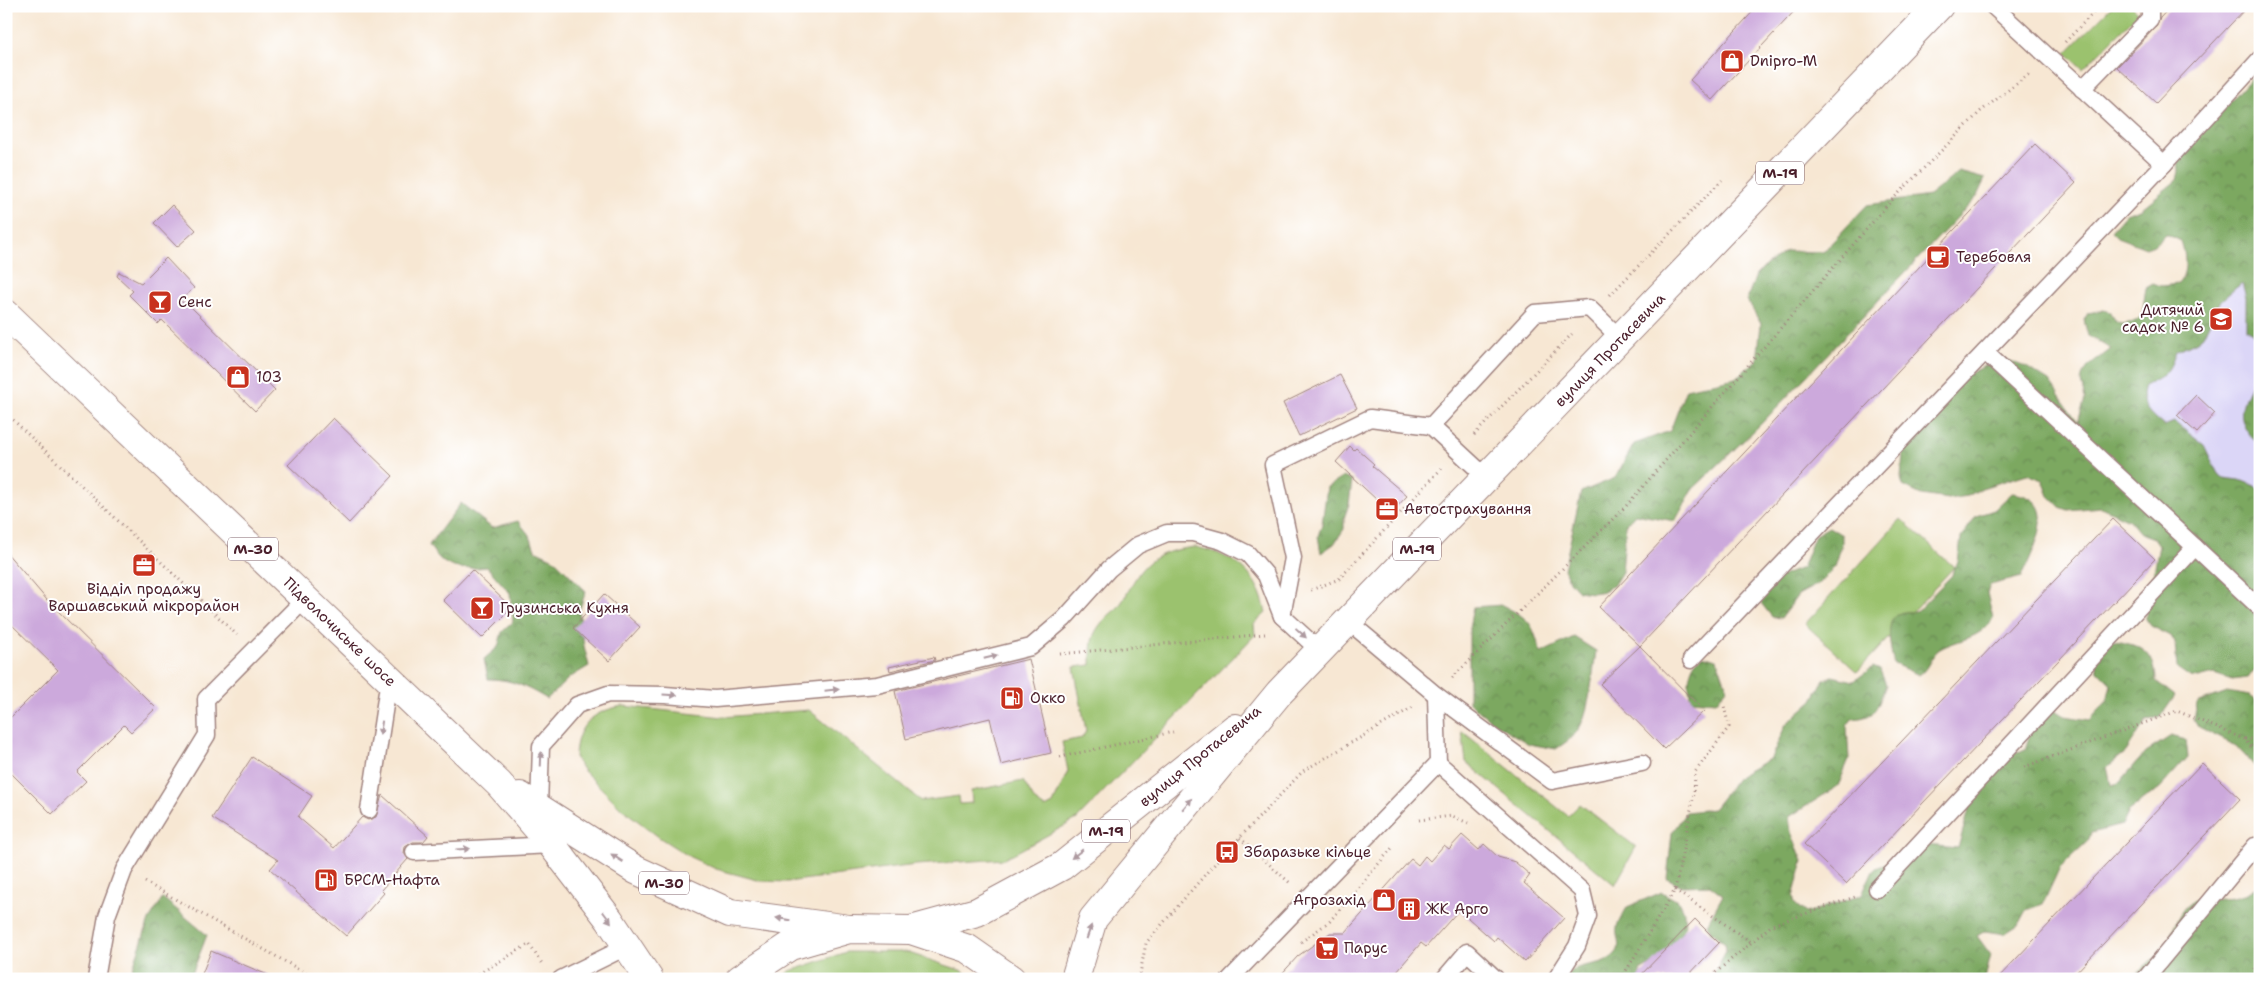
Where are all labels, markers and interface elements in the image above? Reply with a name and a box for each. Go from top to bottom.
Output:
shop icon: Dnipro-M [1719,48,1745,74]
place label: Dnipro-M [1750,51,1817,71]
road number: М-19 [1756,162,1804,184]
cafe icon: Теребовля [1925,244,1951,270]
place label: Теребовля [1956,247,2031,267]
street label: вулиця Протасевича [1550,288,1670,411]
bar icon: Сенс [147,289,173,315]
place label: Сенс [178,292,212,312]
place label: Дитячий садок № 6 [2122,300,2204,337]
school or university icon: Дитячий садок № 6 [2208,306,2234,332]
shop icon: 103 [225,364,251,390]
place label: 103 [256,367,282,387]
office icon: Автострахування [1374,496,1400,522]
place label: Автострахування [1404,499,1531,519]
road number: М-30 [228,538,278,560]
road number: М-19 [1393,538,1441,560]
office icon: Відділ продажу Варшавський мікрорайон [131,552,157,578]
street label: Підволочиське шосе [279,573,401,691]
place label: Відділ продажу Варшавський мікрорайон [49,579,239,616]
bar icon: Грузинська Кухня [469,595,495,621]
place label: Грузинська Кухня [500,598,629,618]
one-way arrow [1295,627,1307,639]
one-way arrow [984,653,999,661]
fuel station icon: Окко [999,685,1025,711]
one-way arrow [825,686,841,694]
place label: Окко [1030,688,1066,708]
one-way arrow [663,692,679,700]
street label: вулиця Протасевича [1135,700,1266,811]
one-way arrow [377,720,385,736]
one-way arrow [537,750,545,766]
one-way arrow [1182,797,1193,810]
road number: М-19 [1082,819,1130,842]
bus stop icon: Збаразьке кільце [1214,839,1240,865]
place label: Збаразьке кільце [1244,842,1371,862]
one-way arrow [455,845,471,853]
one-way arrow [1071,849,1084,860]
one-way arrow [610,853,623,863]
fuel station icon: БРСМ-Нафта [313,867,339,893]
place label: БРСМ-Нафта [344,870,440,890]
road number: М-30 [639,871,689,894]
shop icon: Агрозахід [1371,887,1397,913]
place label: Агрозахід [1293,890,1366,910]
building icon: ЖК Арго [1396,896,1422,922]
place label: ЖК Арго [1426,899,1489,919]
one-way arrow [602,910,612,924]
one-way arrow [775,915,791,923]
one-way arrow [1085,924,1093,939]
supermarket icon: Парус [1314,935,1340,961]
place label: Парус [1344,938,1388,958]

